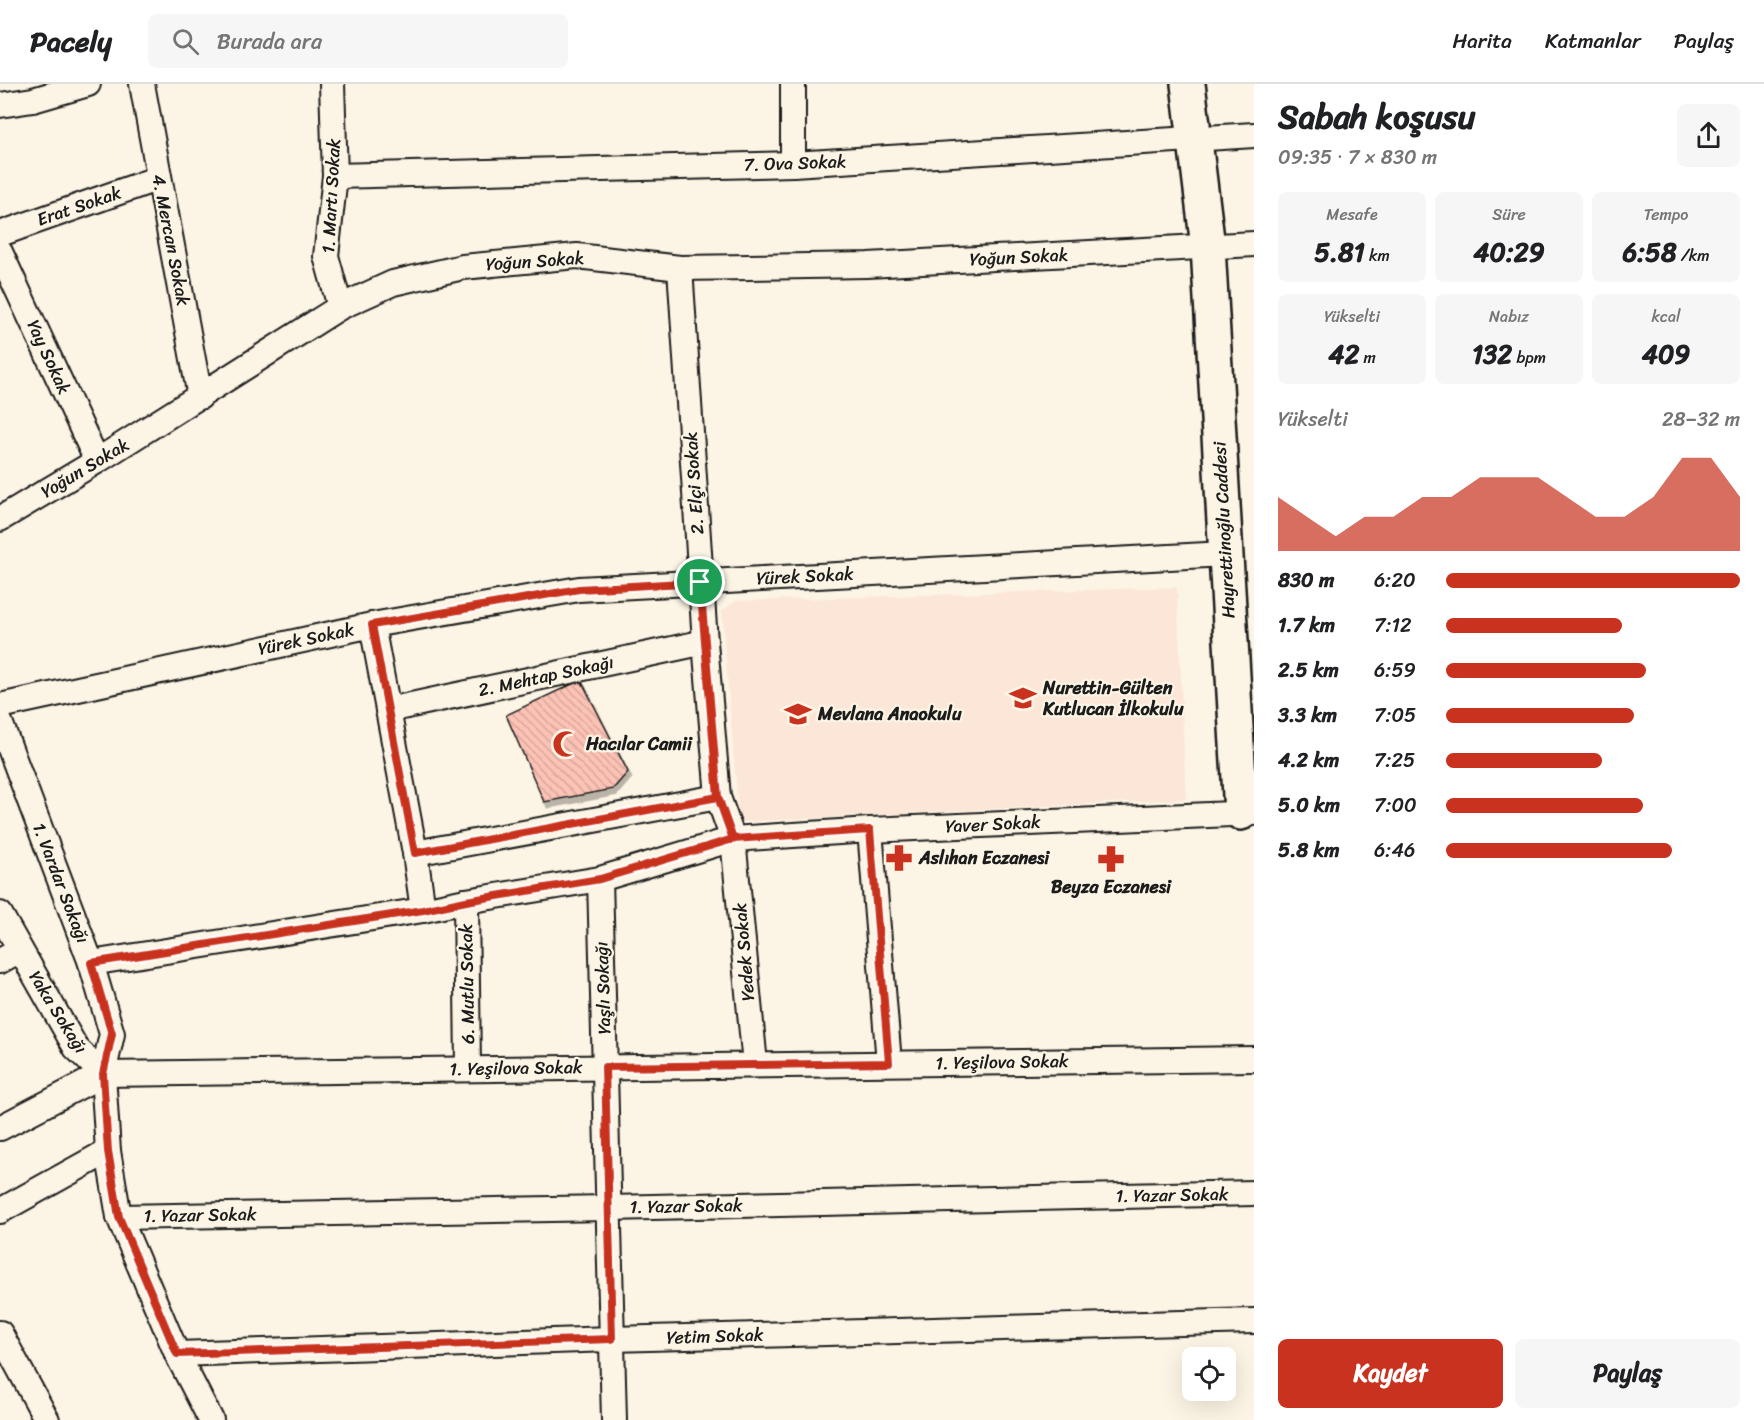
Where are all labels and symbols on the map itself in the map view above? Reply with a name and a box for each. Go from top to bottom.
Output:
street label: 1. Martı Sokak [312,137,350,254]
street label: 7. Ova Sokak [743,145,847,181]
street label: 4. Mercan Sokak [143,171,200,309]
street label: Erat Sokak [32,176,126,235]
street label: Yoğun Sokak [969,238,1069,276]
street label: Yoğun Sokak [485,242,585,280]
street label: Yay Sokak [18,314,80,400]
street label: Yoğun Sokak [34,429,136,507]
street label: 2. Elçi Sokak [674,431,714,535]
street label: Hayrettinoğlu Caddesi [1203,440,1245,619]
pin [674,556,725,607]
street label: Yürek Sokak [756,557,855,595]
street label: Yürek Sokak [255,613,357,665]
street label: 2. Mehtap Sokağı [475,646,617,706]
place label: Nurettin-Gülten Kutlucan İlkokulu [1042,672,1184,725]
school or university icon: Nurettin-Gülten Kutlucan İlkokulu [1008,683,1038,713]
place label: Mevlana Anaokulu [817,698,962,730]
school or university icon: Mevlana Anaokulu [783,699,813,729]
place label: Hacılar Camii [585,728,693,760]
mosque icon: Hacılar Camii [551,729,581,759]
street label: Yaver Sokak [945,806,1042,842]
street label: 1. Vardar Sokağı [23,818,99,948]
place label: Aslıhan Eczanesi [918,842,1050,874]
pharmacy icon: Aslıhan Eczanesi [884,843,914,873]
pharmacy icon: Beyza Eczanesi [1096,844,1126,874]
place label: Beyza Eczanesi [1051,871,1172,903]
street label: Yedek Sokak [724,901,764,1003]
street label: 6. Mutlu Sokak [450,923,484,1044]
street label: Yaşlı Sokağı [585,941,621,1035]
street label: Yaka Sokağı [20,964,96,1060]
street label: 1. Yeşilova Sokak [935,1045,1069,1079]
street label: 1. Yeşilova Sokak [449,1051,583,1085]
street label: 1. Yazar Sokak [1115,1178,1229,1212]
street label: 1. Yazar Sokak [629,1189,743,1223]
street label: 1. Yazar Sokak [143,1198,257,1232]
street label: Yetim Sokak [666,1318,764,1354]

